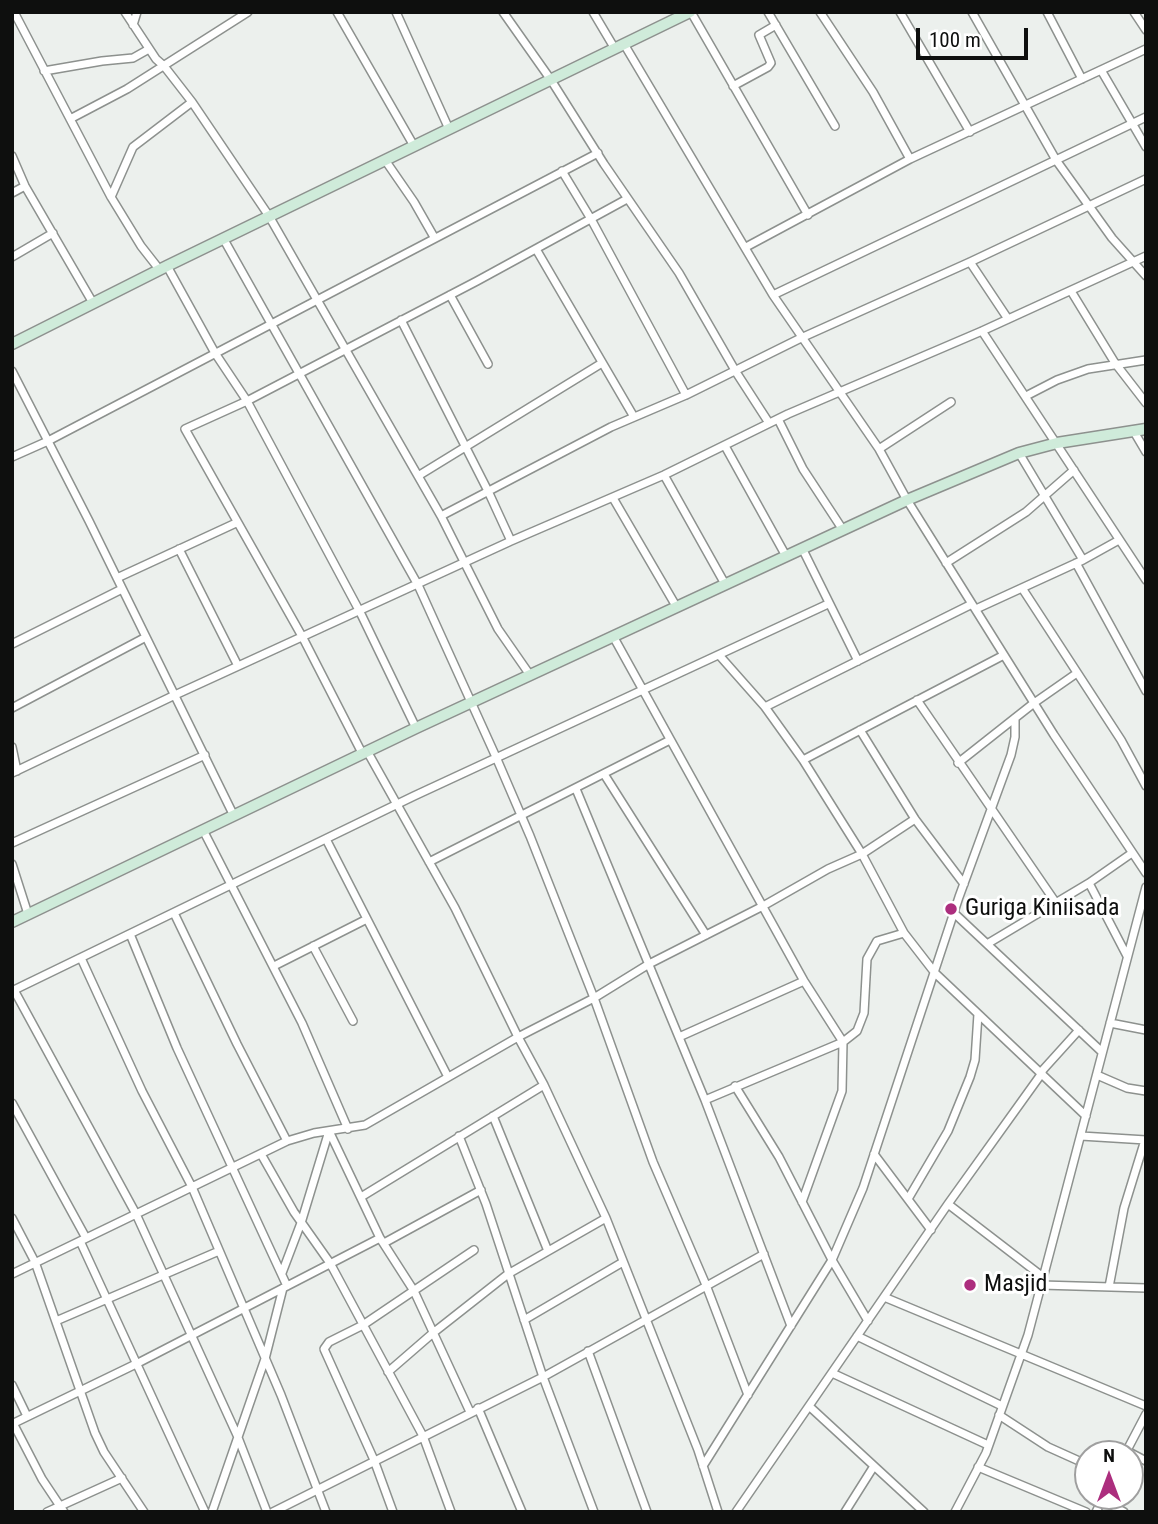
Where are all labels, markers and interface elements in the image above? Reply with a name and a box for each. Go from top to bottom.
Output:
scale bar [920,14,1032,58]
text: 100 m [929,28,981,52]
place label: Guriga Kiniisada [965,895,1120,923]
marker: Guriga Kiniisada [943,901,959,917]
place label: Masjid [984,1271,1047,1299]
marker: Masjid [962,1277,978,1293]
north arrow [1074,1440,1144,1510]
text: N [1103,1444,1115,1467]

